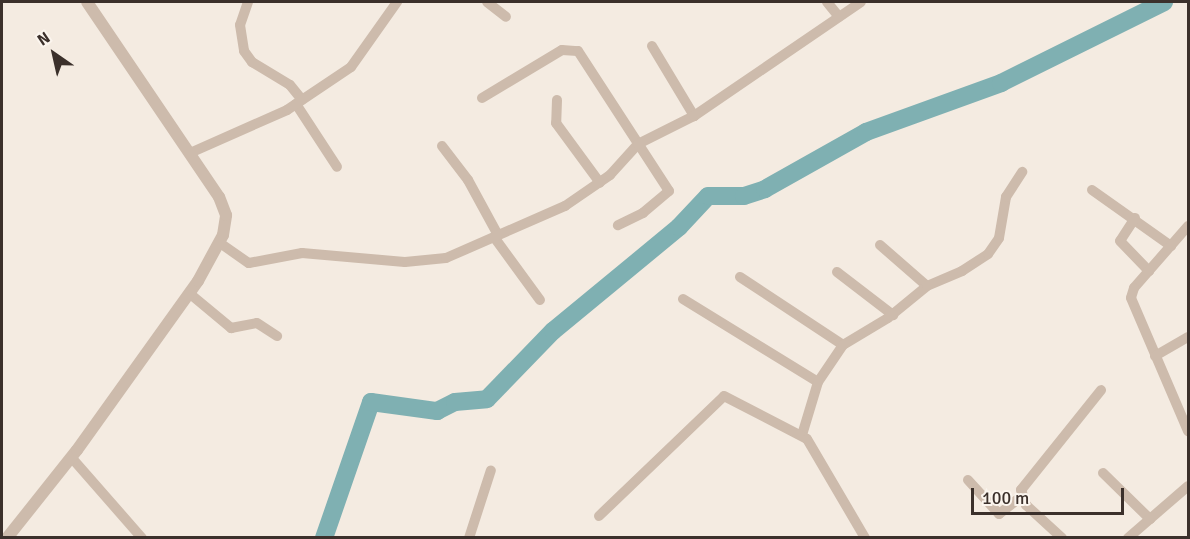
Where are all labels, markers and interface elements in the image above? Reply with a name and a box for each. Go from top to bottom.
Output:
north arrow [24,24,84,84]
text: N [34,28,54,50]
scale bar [974,476,1127,514]
text: 100 m [982,487,1029,509]

